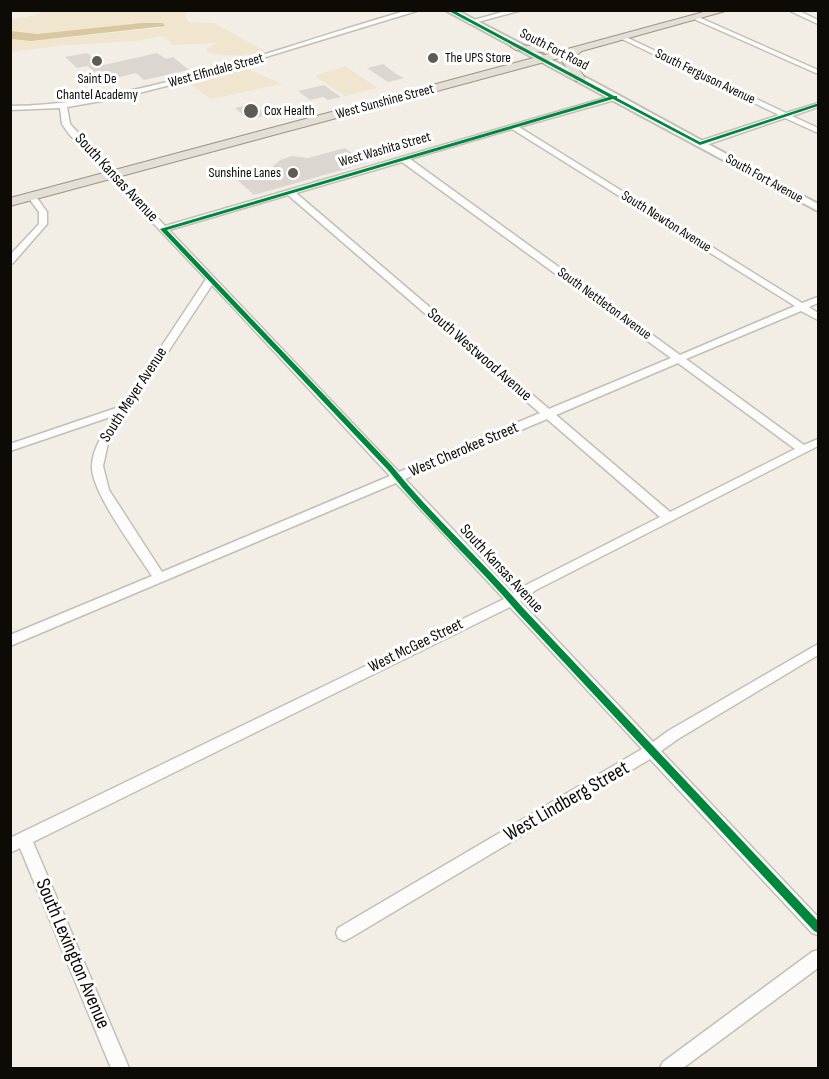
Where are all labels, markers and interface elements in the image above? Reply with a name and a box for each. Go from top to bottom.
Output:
street label: South Fort Road [517,25,591,75]
street label: South Ferguson Avenue [652,46,758,108]
street label: West Elfindale Street [167,50,265,92]
place label: The UPS Store [445,50,511,66]
marker: The UPS Store [426,51,440,65]
marker: Saint De Chantel Academy [90,54,104,68]
place label: Saint De Chantel Academy [56,71,138,104]
street label: West Sunshine Street [334,81,436,123]
marker: Cox Health [242,102,260,120]
place label: Cox Health [264,103,315,119]
street label: West Washita Street [337,129,433,171]
street label: South Kansas Avenue [70,130,162,226]
street label: South Fort Avenue [722,151,806,207]
place label: Sunshine Lanes [208,165,281,181]
marker: Sunshine Lanes [286,166,300,180]
street label: South Newton Avenue [618,188,714,256]
street label: South Nettleton Avenue [554,264,654,344]
street label: South Westwood Avenue [423,304,535,406]
street label: South Meyer Avenue [96,344,172,446]
street label: West Cherokee Street [406,418,522,482]
street label: South Kansas Avenue [455,521,547,617]
street label: West McGee Street [366,615,466,677]
street label: West Lindberg Street [500,757,634,847]
street label: South Lexington Avenue [30,875,114,1033]

